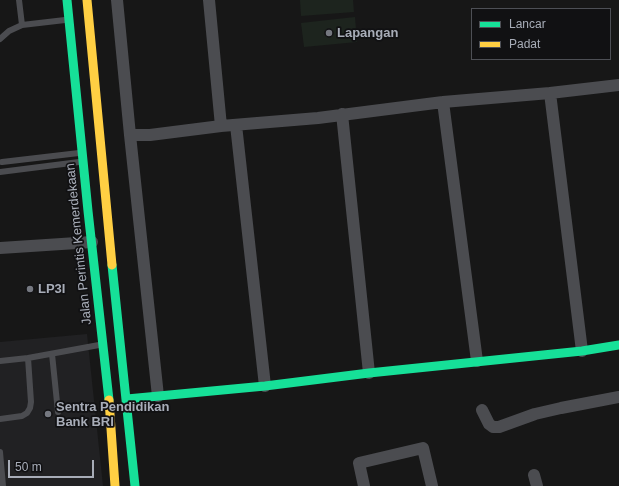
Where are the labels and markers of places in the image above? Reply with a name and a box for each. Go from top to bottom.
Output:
place label: Lapangan [337,25,398,41]
marker: Lapangan [324,28,334,38]
place label: LP3I [38,281,65,297]
marker: LP3I [25,284,35,294]
place label: Sentra Pendidikan Bank BRI [56,399,169,430]
marker: Sentra Pendidikan Bank BRI [43,409,53,419]

